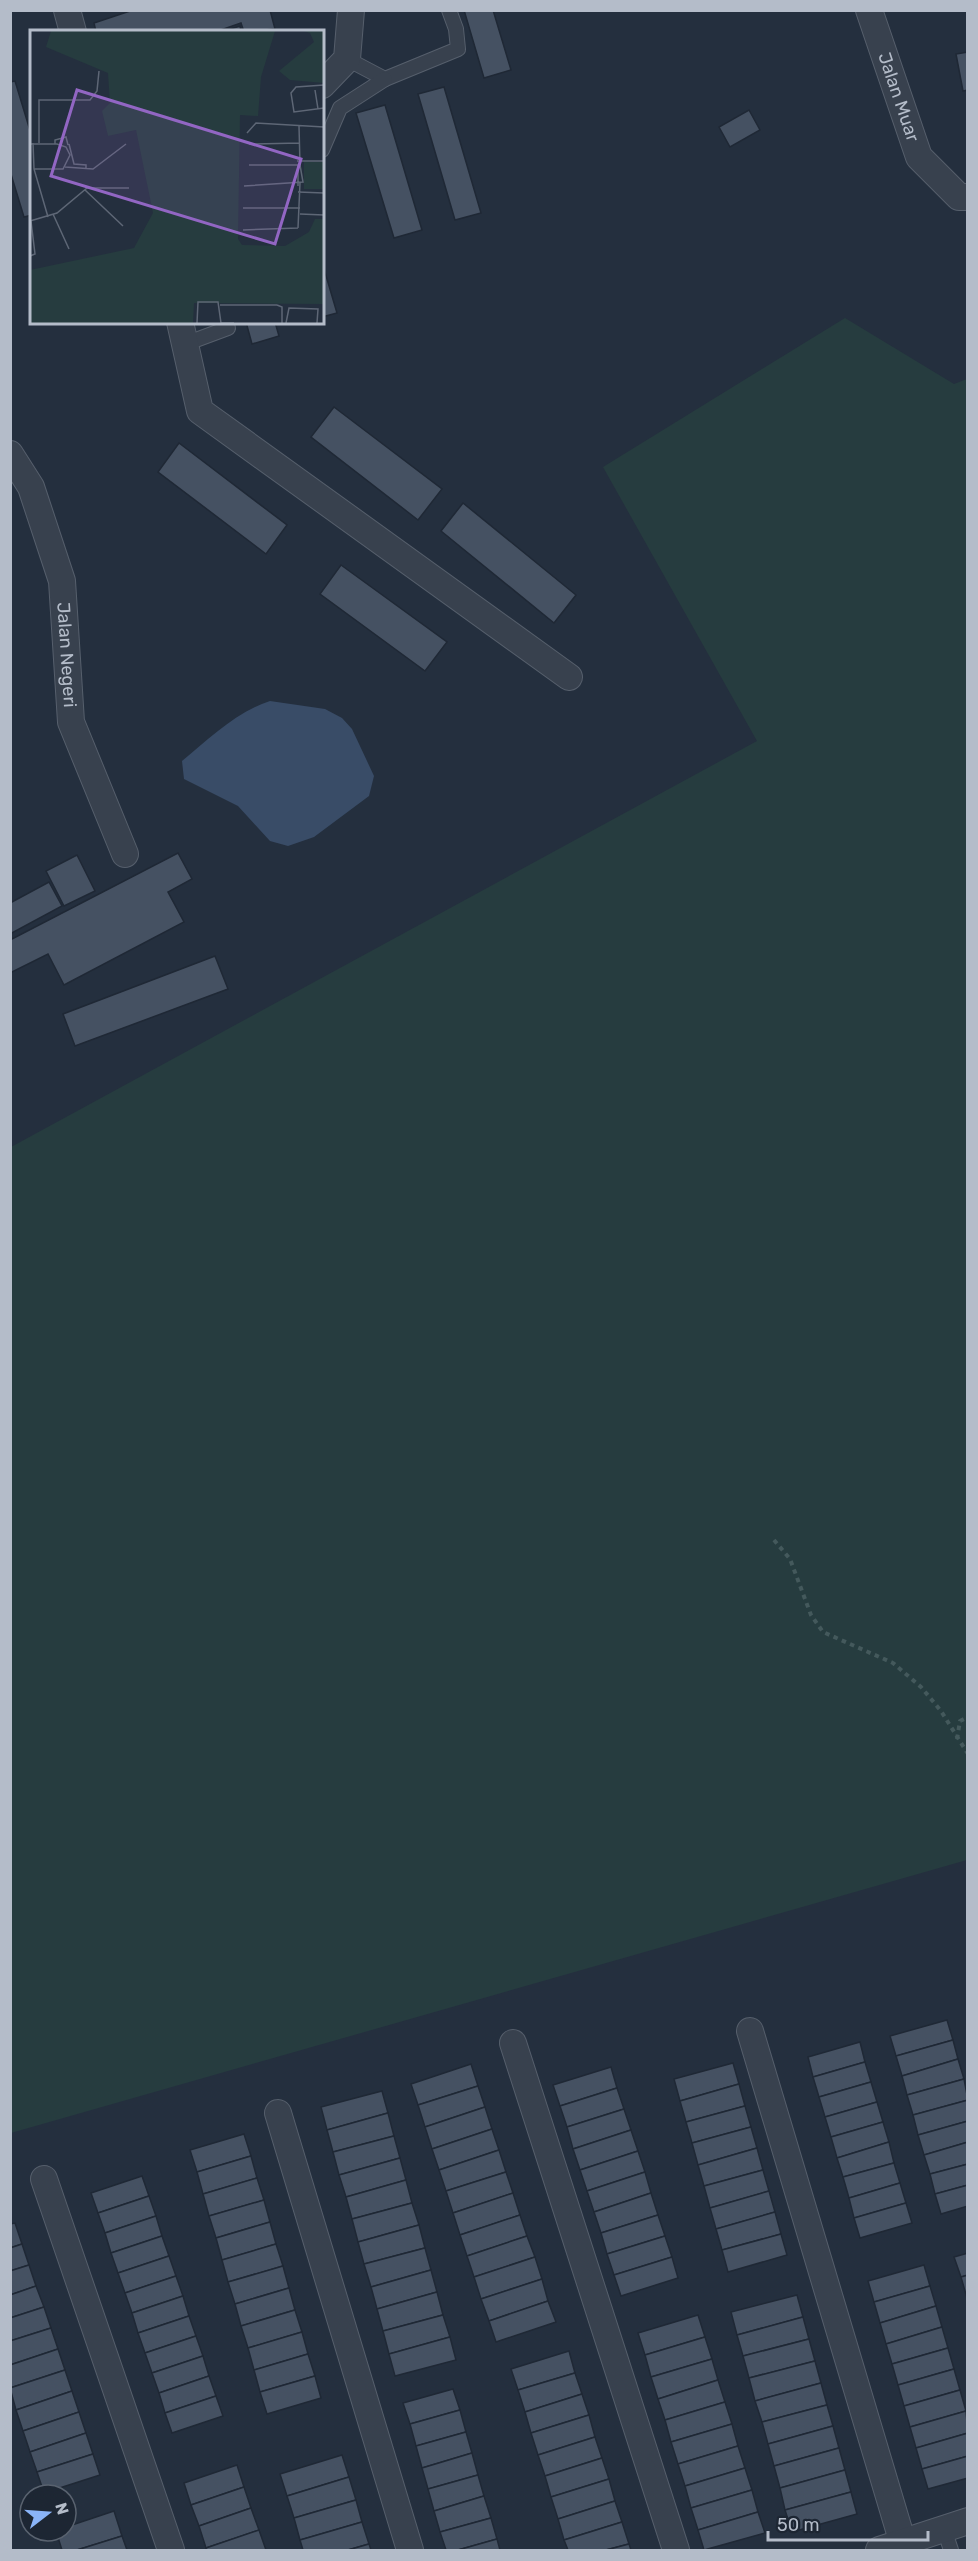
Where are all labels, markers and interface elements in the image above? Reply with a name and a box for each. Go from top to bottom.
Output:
inset map [30,30,324,324]
street label: Jalan Muar [873,50,924,145]
street label: Jalan Negeri [52,601,81,708]
north arrow [18,2483,78,2543]
text: N [51,2500,73,2517]
scale bar [768,2504,928,2542]
text: 50 m [777,2514,820,2536]

